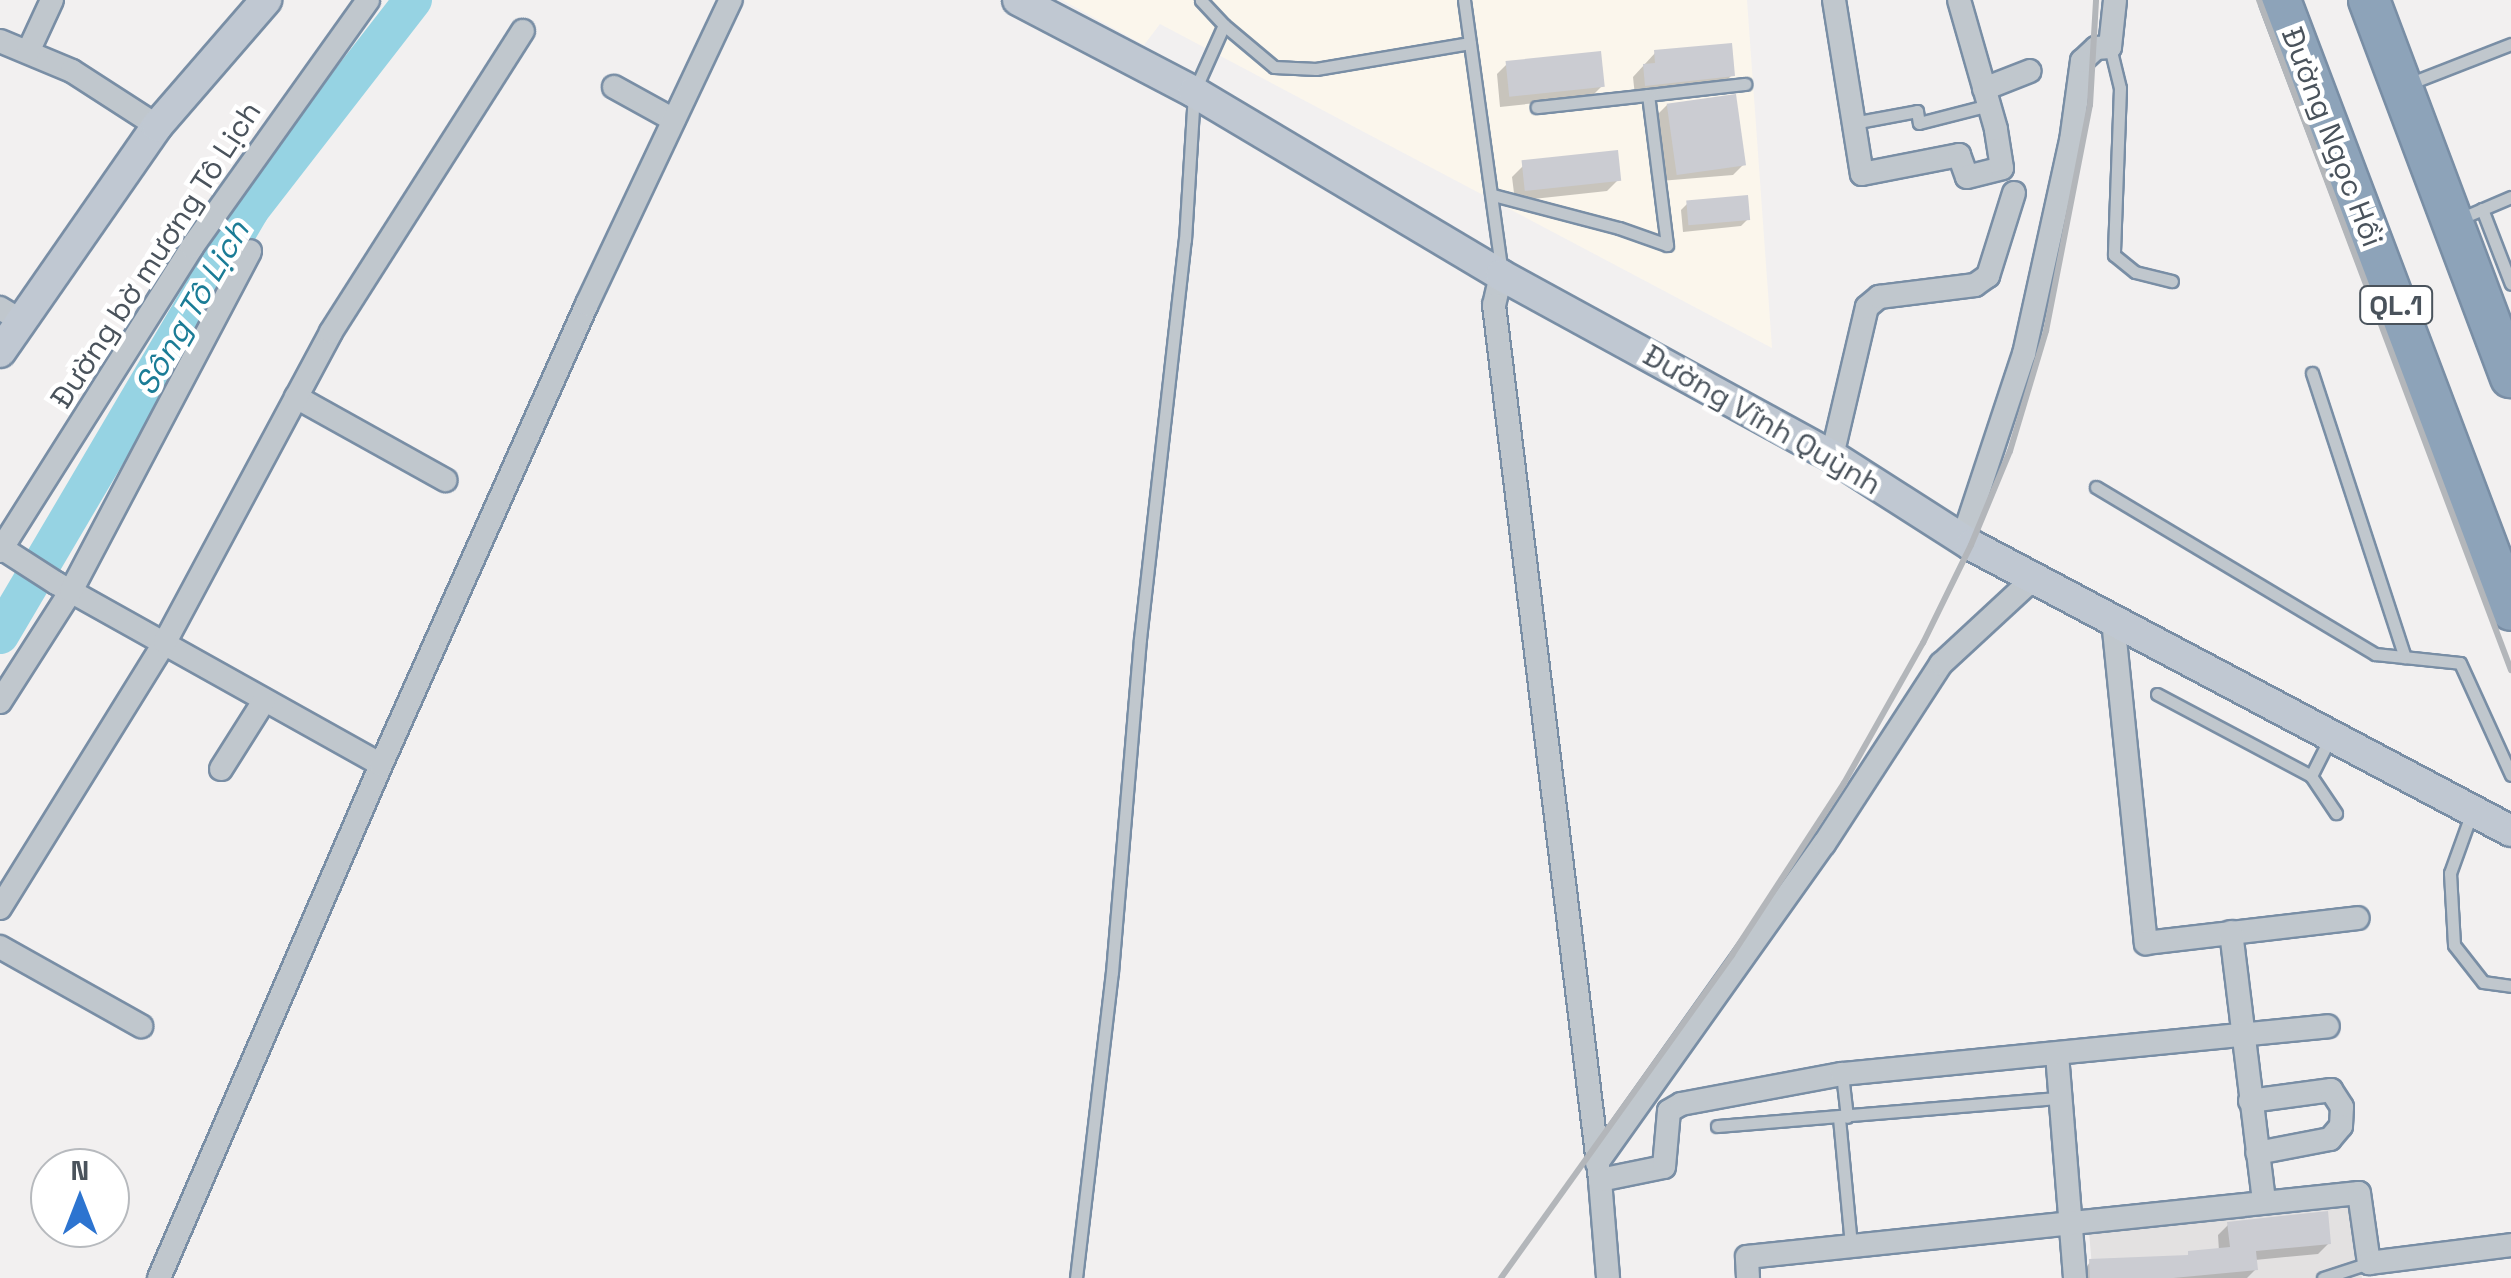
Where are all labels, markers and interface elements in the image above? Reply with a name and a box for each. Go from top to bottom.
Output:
street label: Đường Ngọc Hồi [2274,22,2390,252]
street label: Đường bờ mương Tô Lịch [43,95,269,415]
water label: Sông Tô Lịch [127,214,257,402]
road number: QL.1 [2358,282,2434,328]
street label: Đường Vĩnh Quỳnh [1637,337,1887,503]
north arrow [30,1148,130,1248]
text: N [71,1152,89,1188]

